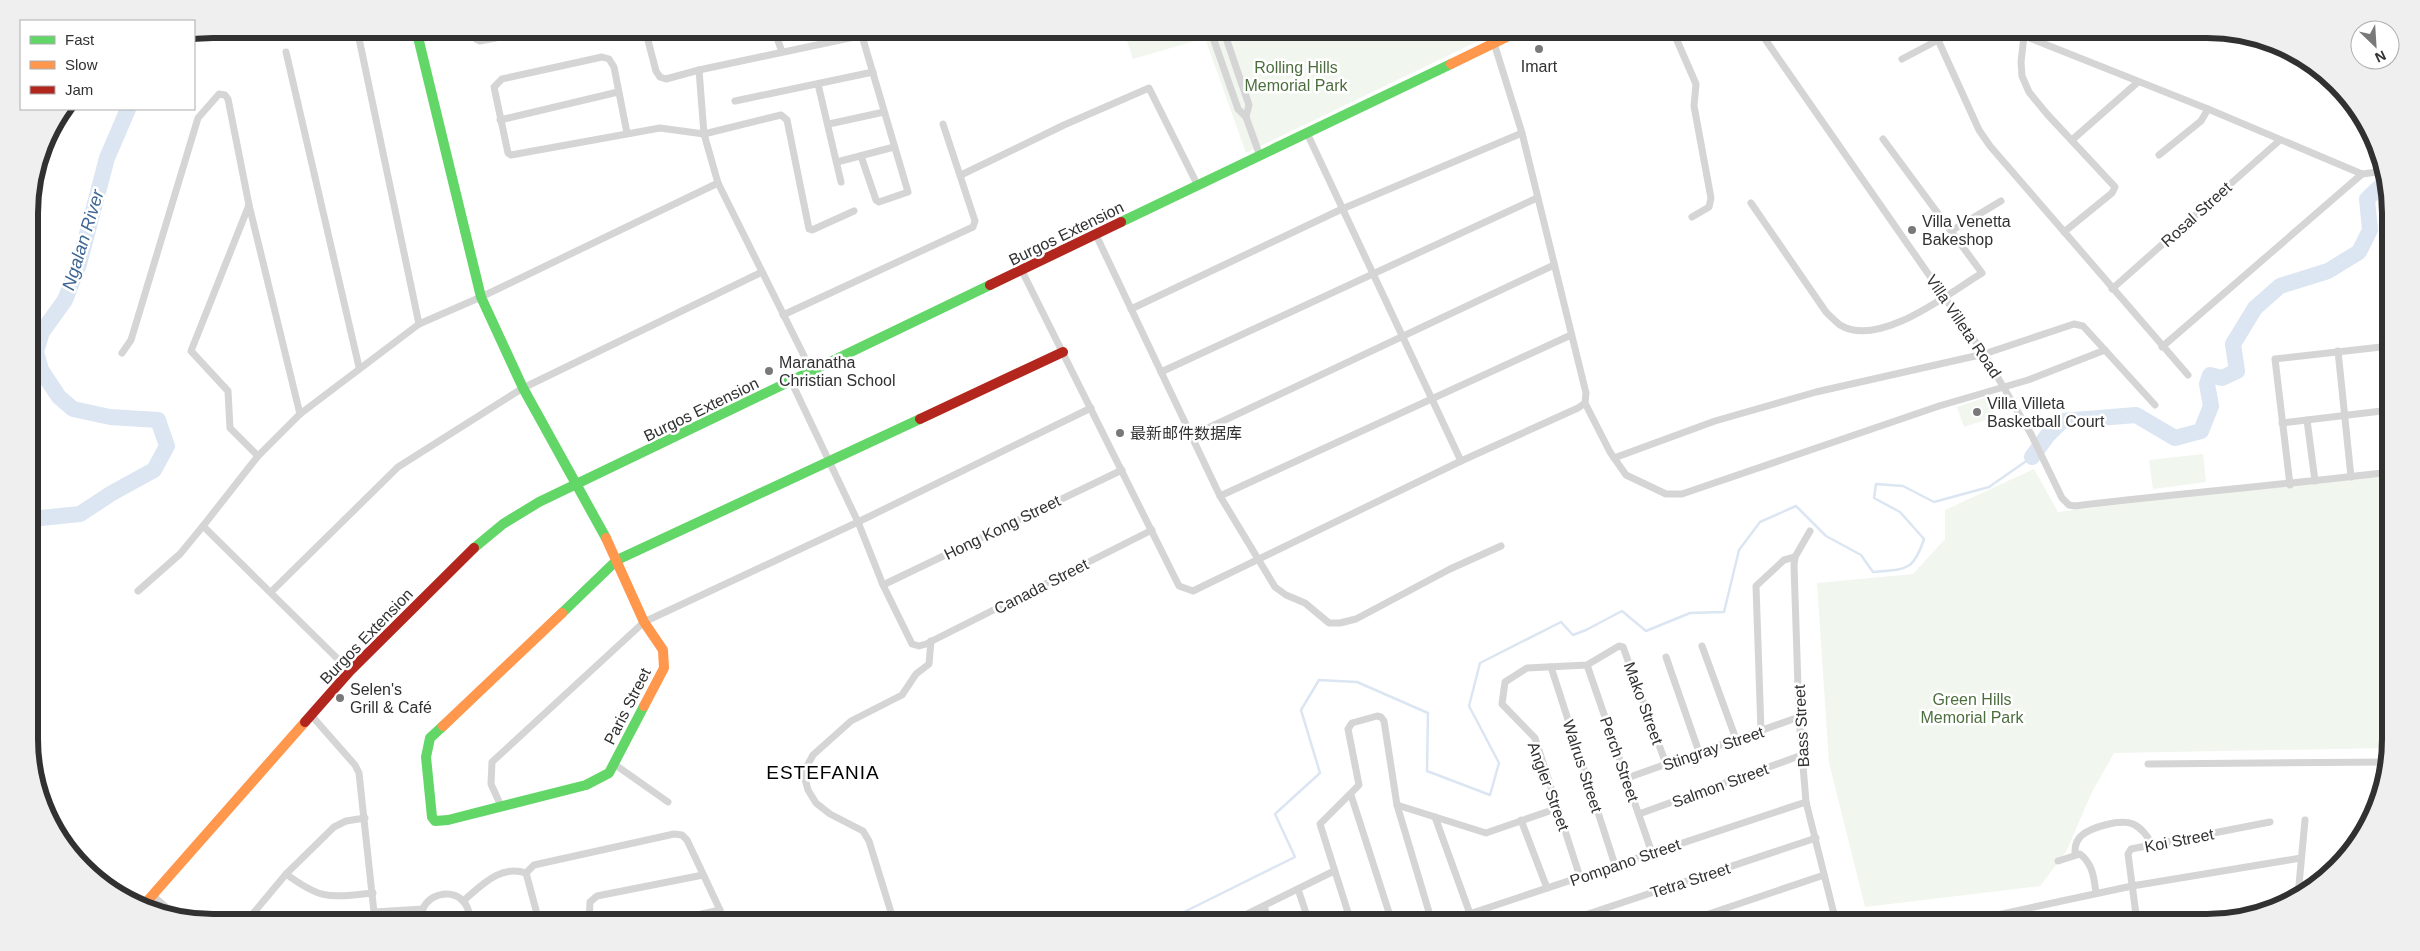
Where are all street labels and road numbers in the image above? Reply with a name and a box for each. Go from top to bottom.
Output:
street label: Rosal Street [2158,178,2235,250]
street label: Burgos Extension [1006,198,1126,269]
street label: Villa Villeta Road [1923,272,2004,381]
street label: Burgos Extension [641,374,761,445]
street label: Hong Kong Street [941,492,1064,563]
street label: Canada Street [991,555,1092,617]
street label: Burgos Extension [317,585,416,687]
street label: Mako Street [1621,660,1666,747]
street label: Paris Street [601,665,654,747]
street label: Bass Street [1791,684,1812,768]
street label: Perch Street [1597,714,1642,804]
street label: Walrus Street [1560,718,1606,815]
street label: Stingray Street [1660,723,1766,774]
street label: Angler Street [1525,739,1573,833]
street label: Salmon Street [1670,760,1771,811]
street label: Koi Street [2143,825,2216,856]
street label: Pompano Street [1568,835,1683,889]
street label: Tetra Street [1648,859,1733,901]

